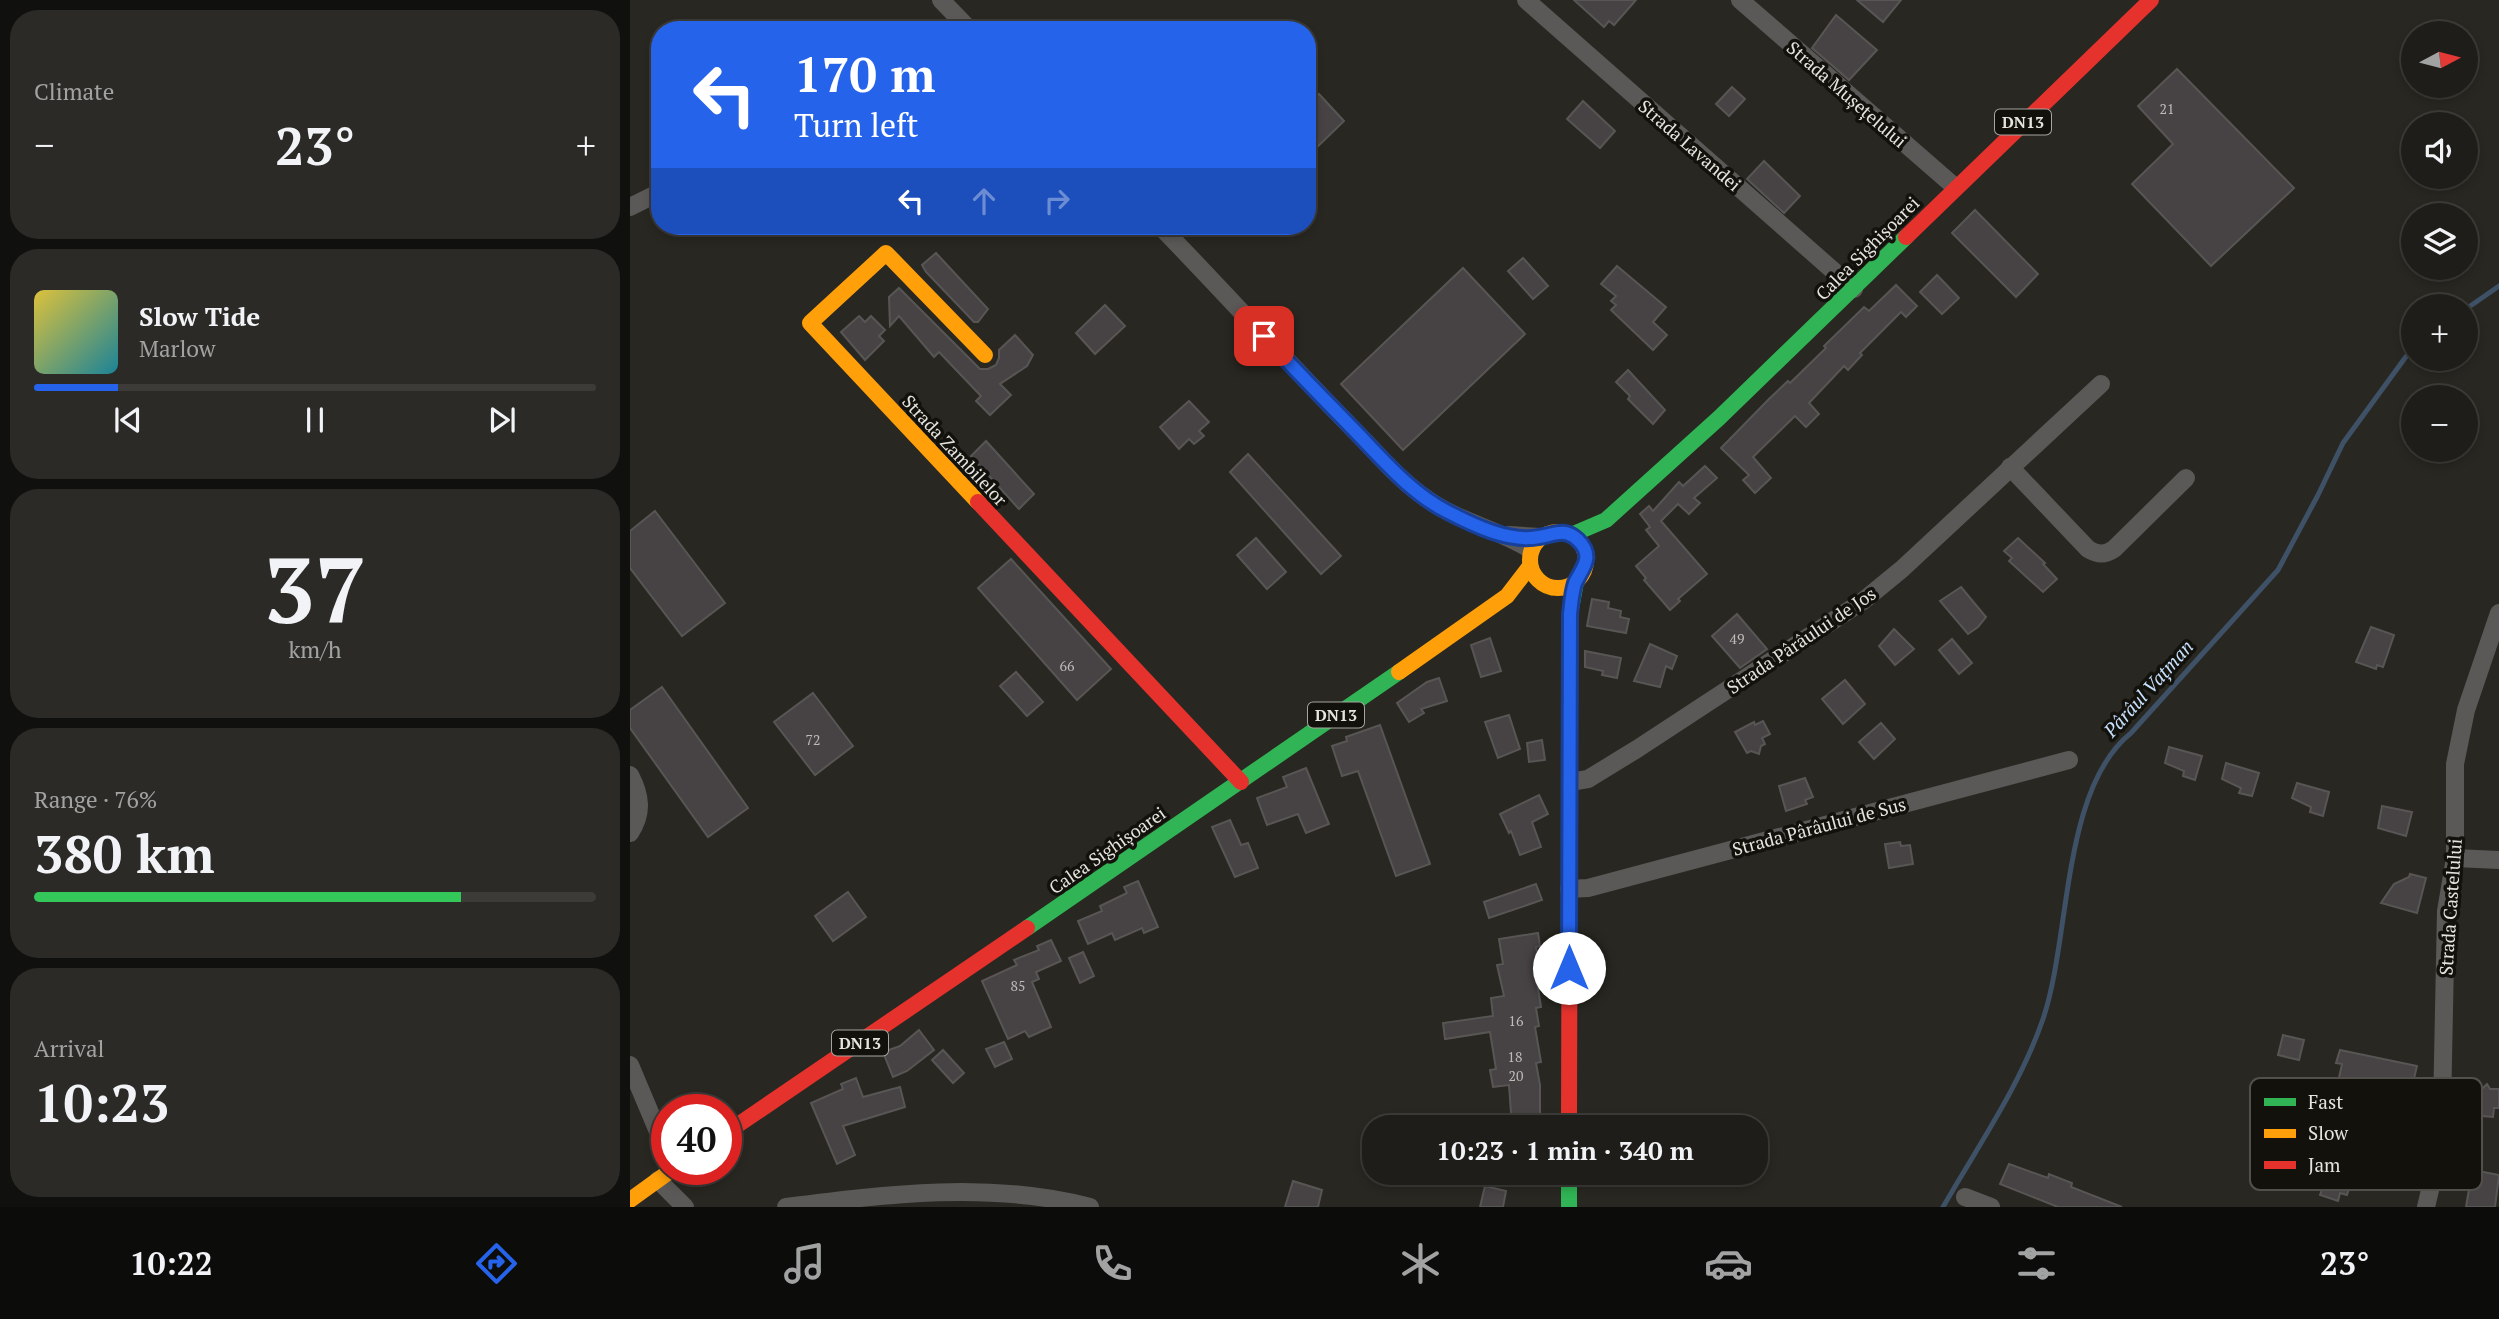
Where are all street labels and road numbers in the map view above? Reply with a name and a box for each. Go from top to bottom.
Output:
street label: Strada Mușețelului [1782,35,1912,153]
street label: Strada Lavandei [1634,94,1746,196]
road number: DN13 [1995,110,2051,134]
street label: Calea Sighișoarei [1810,191,1924,305]
street label: Strada Zambilelor [897,389,1013,511]
street label: Strada Pârâului de Jos [1722,581,1880,699]
road number: DN13 [1308,702,1364,728]
street label: Strada Pârâului de Sus [1730,791,1908,861]
street label: Calea Sighișoarei [1044,801,1170,899]
street label: Strada Castelului [2433,838,2467,976]
road number: DN13 [832,1030,888,1056]

